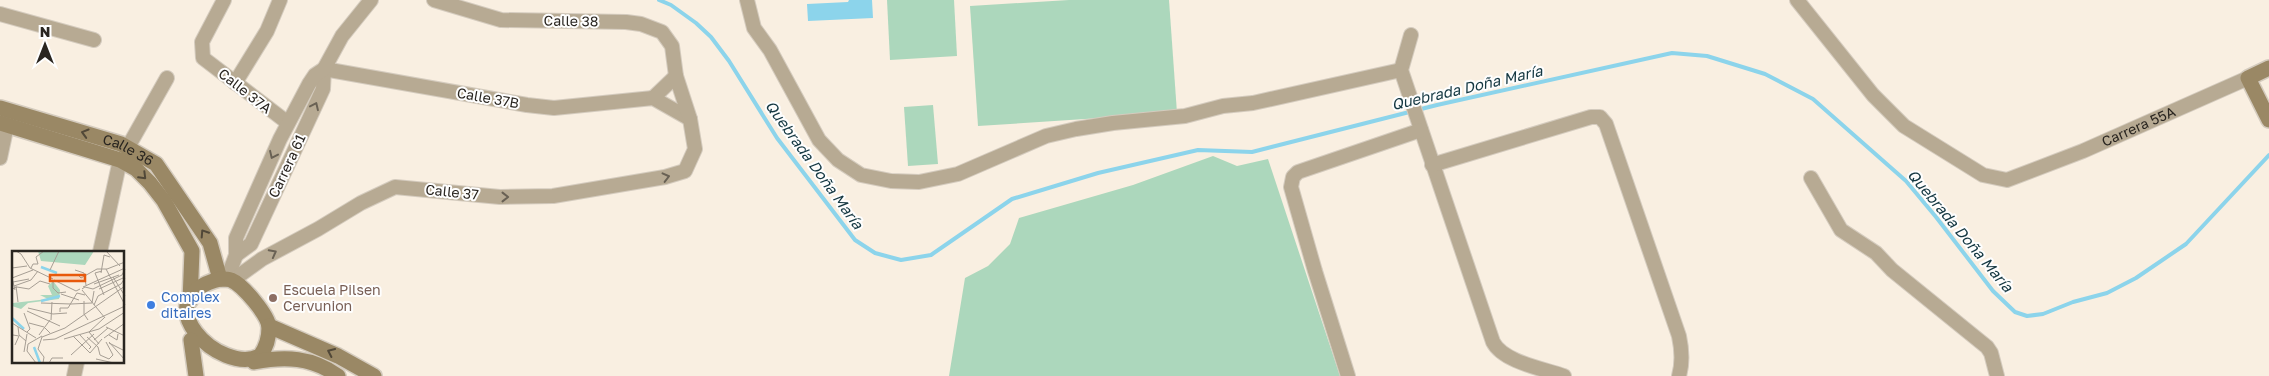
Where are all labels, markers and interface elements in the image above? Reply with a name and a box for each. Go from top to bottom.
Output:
street label: Calle 38 [544,12,598,29]
north arrow [20,20,70,70]
text: N [40,23,50,40]
water label: Quebrada Doña María [1390,61,1545,113]
street label: Calle 37A [215,65,276,117]
street label: Calle 37B [456,84,521,111]
water label: Quebrada Doña María [762,97,868,233]
one-way arrow [308,102,319,111]
street label: Carrera 55A [2099,102,2178,150]
one-way arrow [81,129,89,139]
street label: Calle 36 [101,130,157,169]
street label: Carrera 61 [264,131,309,200]
one-way arrow [268,150,279,159]
water label: Quebrada Doña María [1904,165,2018,296]
one-way arrow [137,170,146,179]
one-way arrow [662,172,670,182]
street label: Calle 37 [425,180,480,203]
one-way arrow [502,192,510,202]
one-way arrow [200,230,210,239]
one-way arrow [267,249,276,259]
inset map [12,251,125,364]
place label: Escuela Pilsen Cervunion [283,281,381,314]
place label: Complex ditaires [161,288,220,321]
marker: Escuela Pilsen Cervunion [267,292,279,304]
marker: Complex ditaires [145,299,157,311]
one-way arrow [327,348,336,359]

